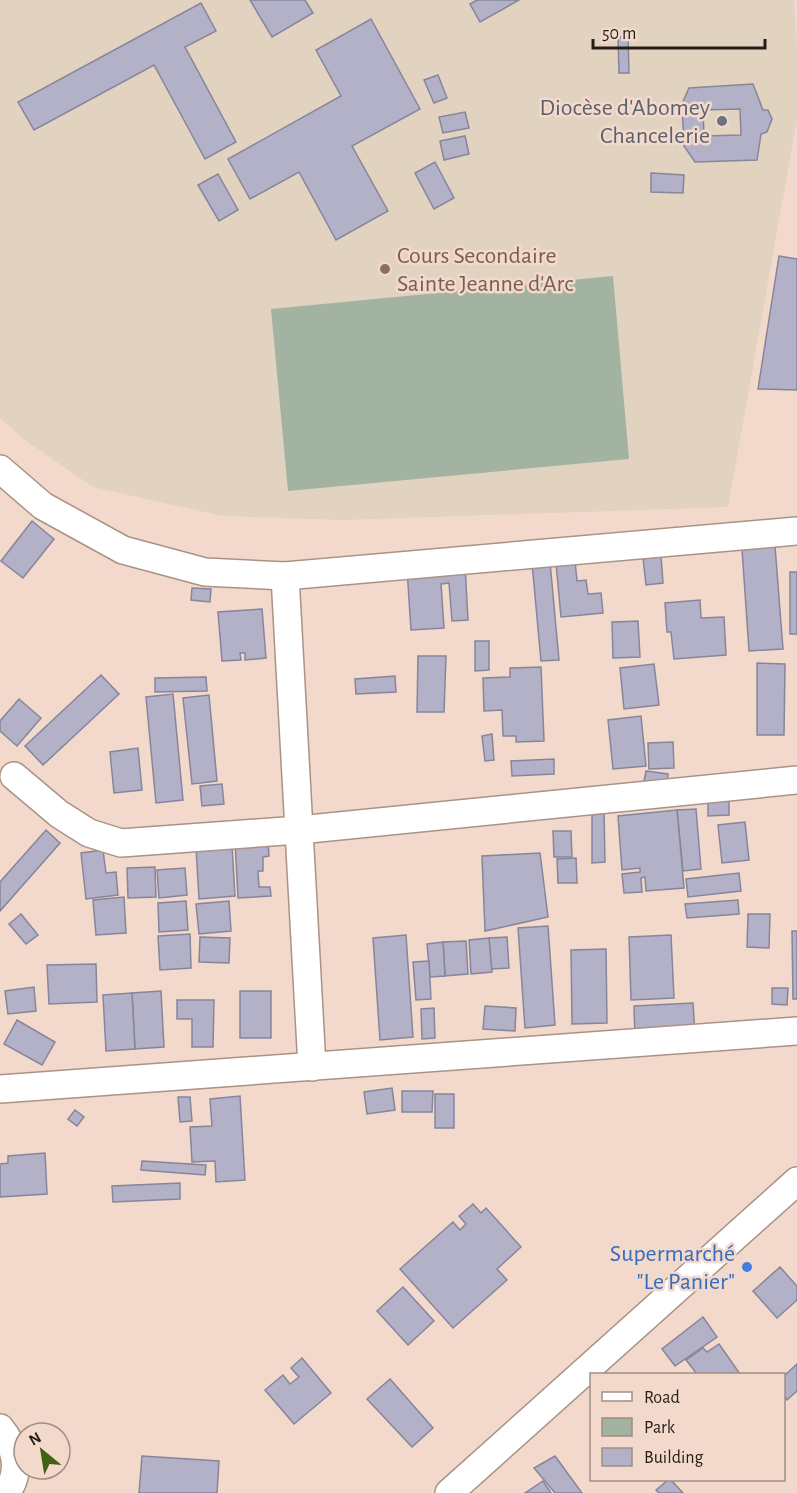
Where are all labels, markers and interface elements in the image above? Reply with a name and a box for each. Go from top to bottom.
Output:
scale bar [593,12,766,50]
text: 50 m [602,25,636,43]
place label: Diocèse d'Abomey Chancelerie [539,96,710,148]
marker: Diocèse d'Abomey Chancelerie [715,114,729,128]
place label: Cours Secondaire Sainte Jeanne d'Arc [397,244,573,296]
marker: Cours Secondaire Sainte Jeanne d'Arc [378,262,392,276]
place label: Supermarché "Le Panier" [610,1242,735,1294]
marker: Supermarché "Le Panier" [740,1260,754,1274]
legend [590,1373,785,1481]
text: Road [644,1389,680,1407]
text: Park [644,1419,676,1437]
north arrow [12,1421,72,1481]
text: N [26,1429,44,1449]
text: Building [644,1449,704,1467]

